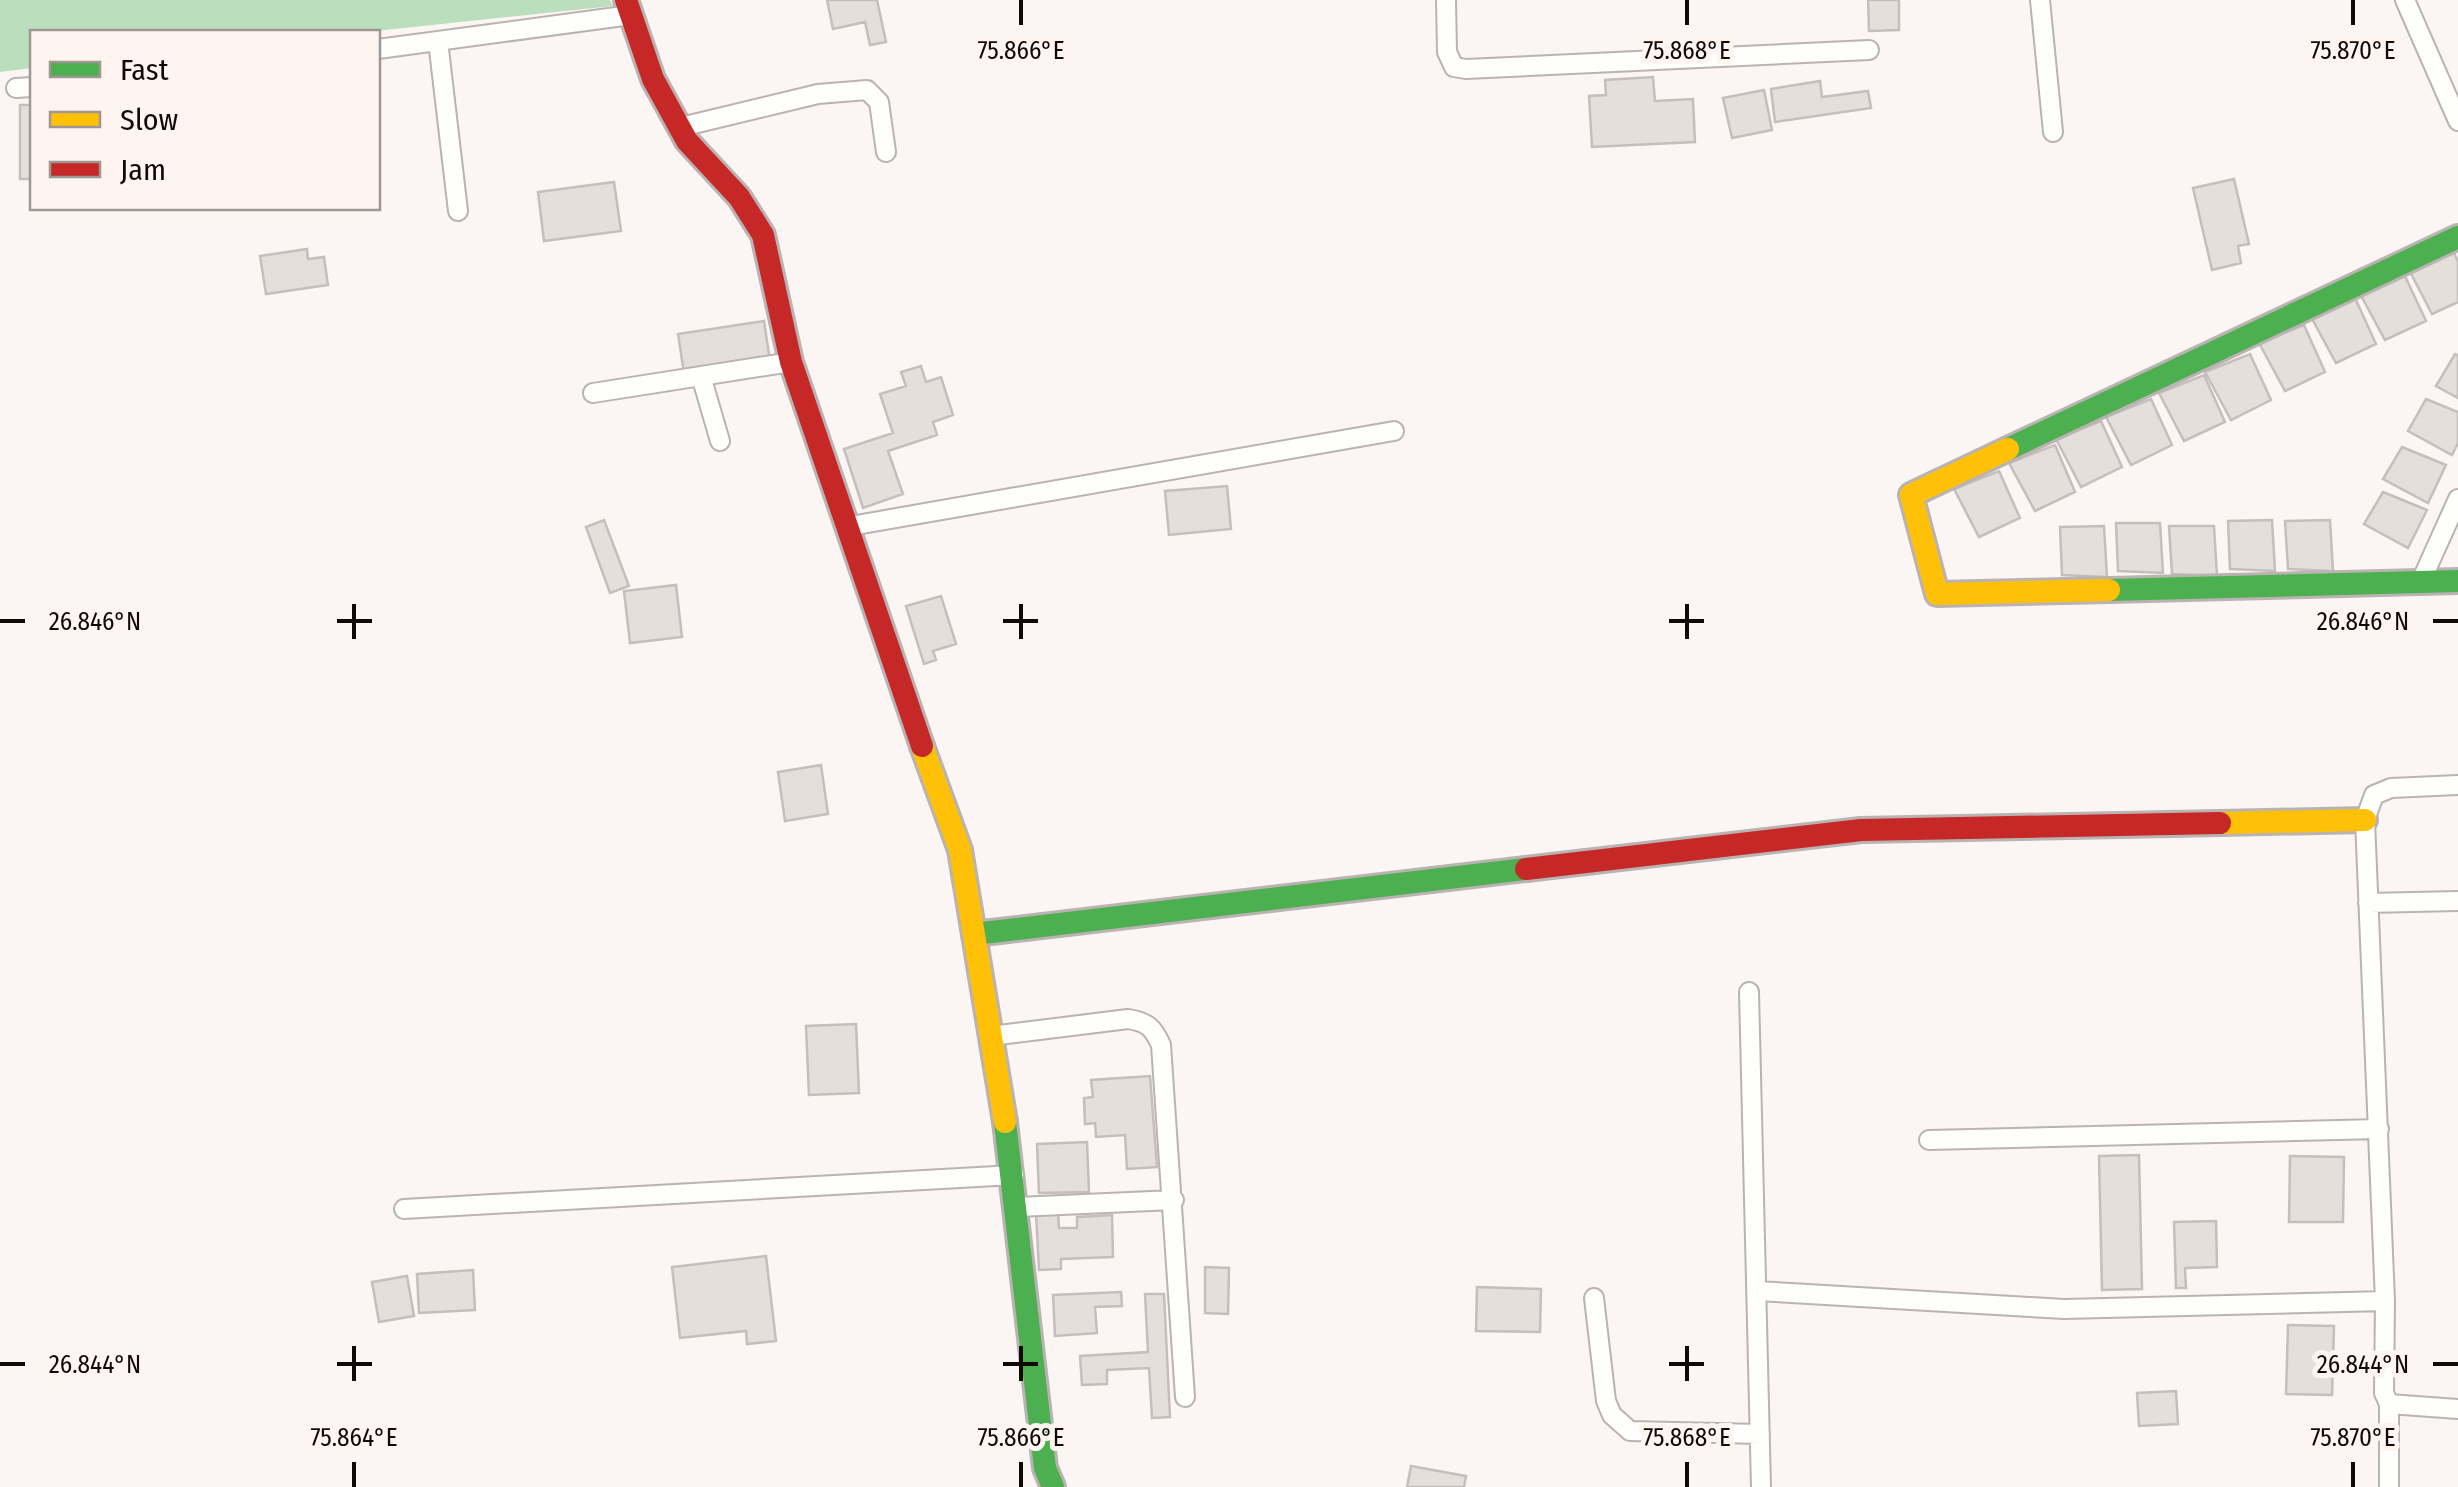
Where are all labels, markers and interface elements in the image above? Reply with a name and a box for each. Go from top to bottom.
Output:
legend [30,30,380,210]
text: 75.866°E [977,36,1065,66]
text: 75.868°E [1643,36,1731,66]
text: 75.870°E [2310,36,2396,66]
text: Fast [120,52,169,88]
text: Slow [120,102,178,138]
text: Jam [120,152,166,188]
text: 26.846°N [49,607,141,637]
text: 26.846°N [2317,607,2409,637]
text: 26.844°N [49,1350,141,1380]
text: 26.844°N [2317,1350,2409,1380]
text: 75.864°E [310,1423,398,1453]
text: 75.866°E [977,1423,1065,1453]
text: 75.868°E [1643,1423,1731,1453]
text: 75.870°E [2310,1423,2396,1453]

